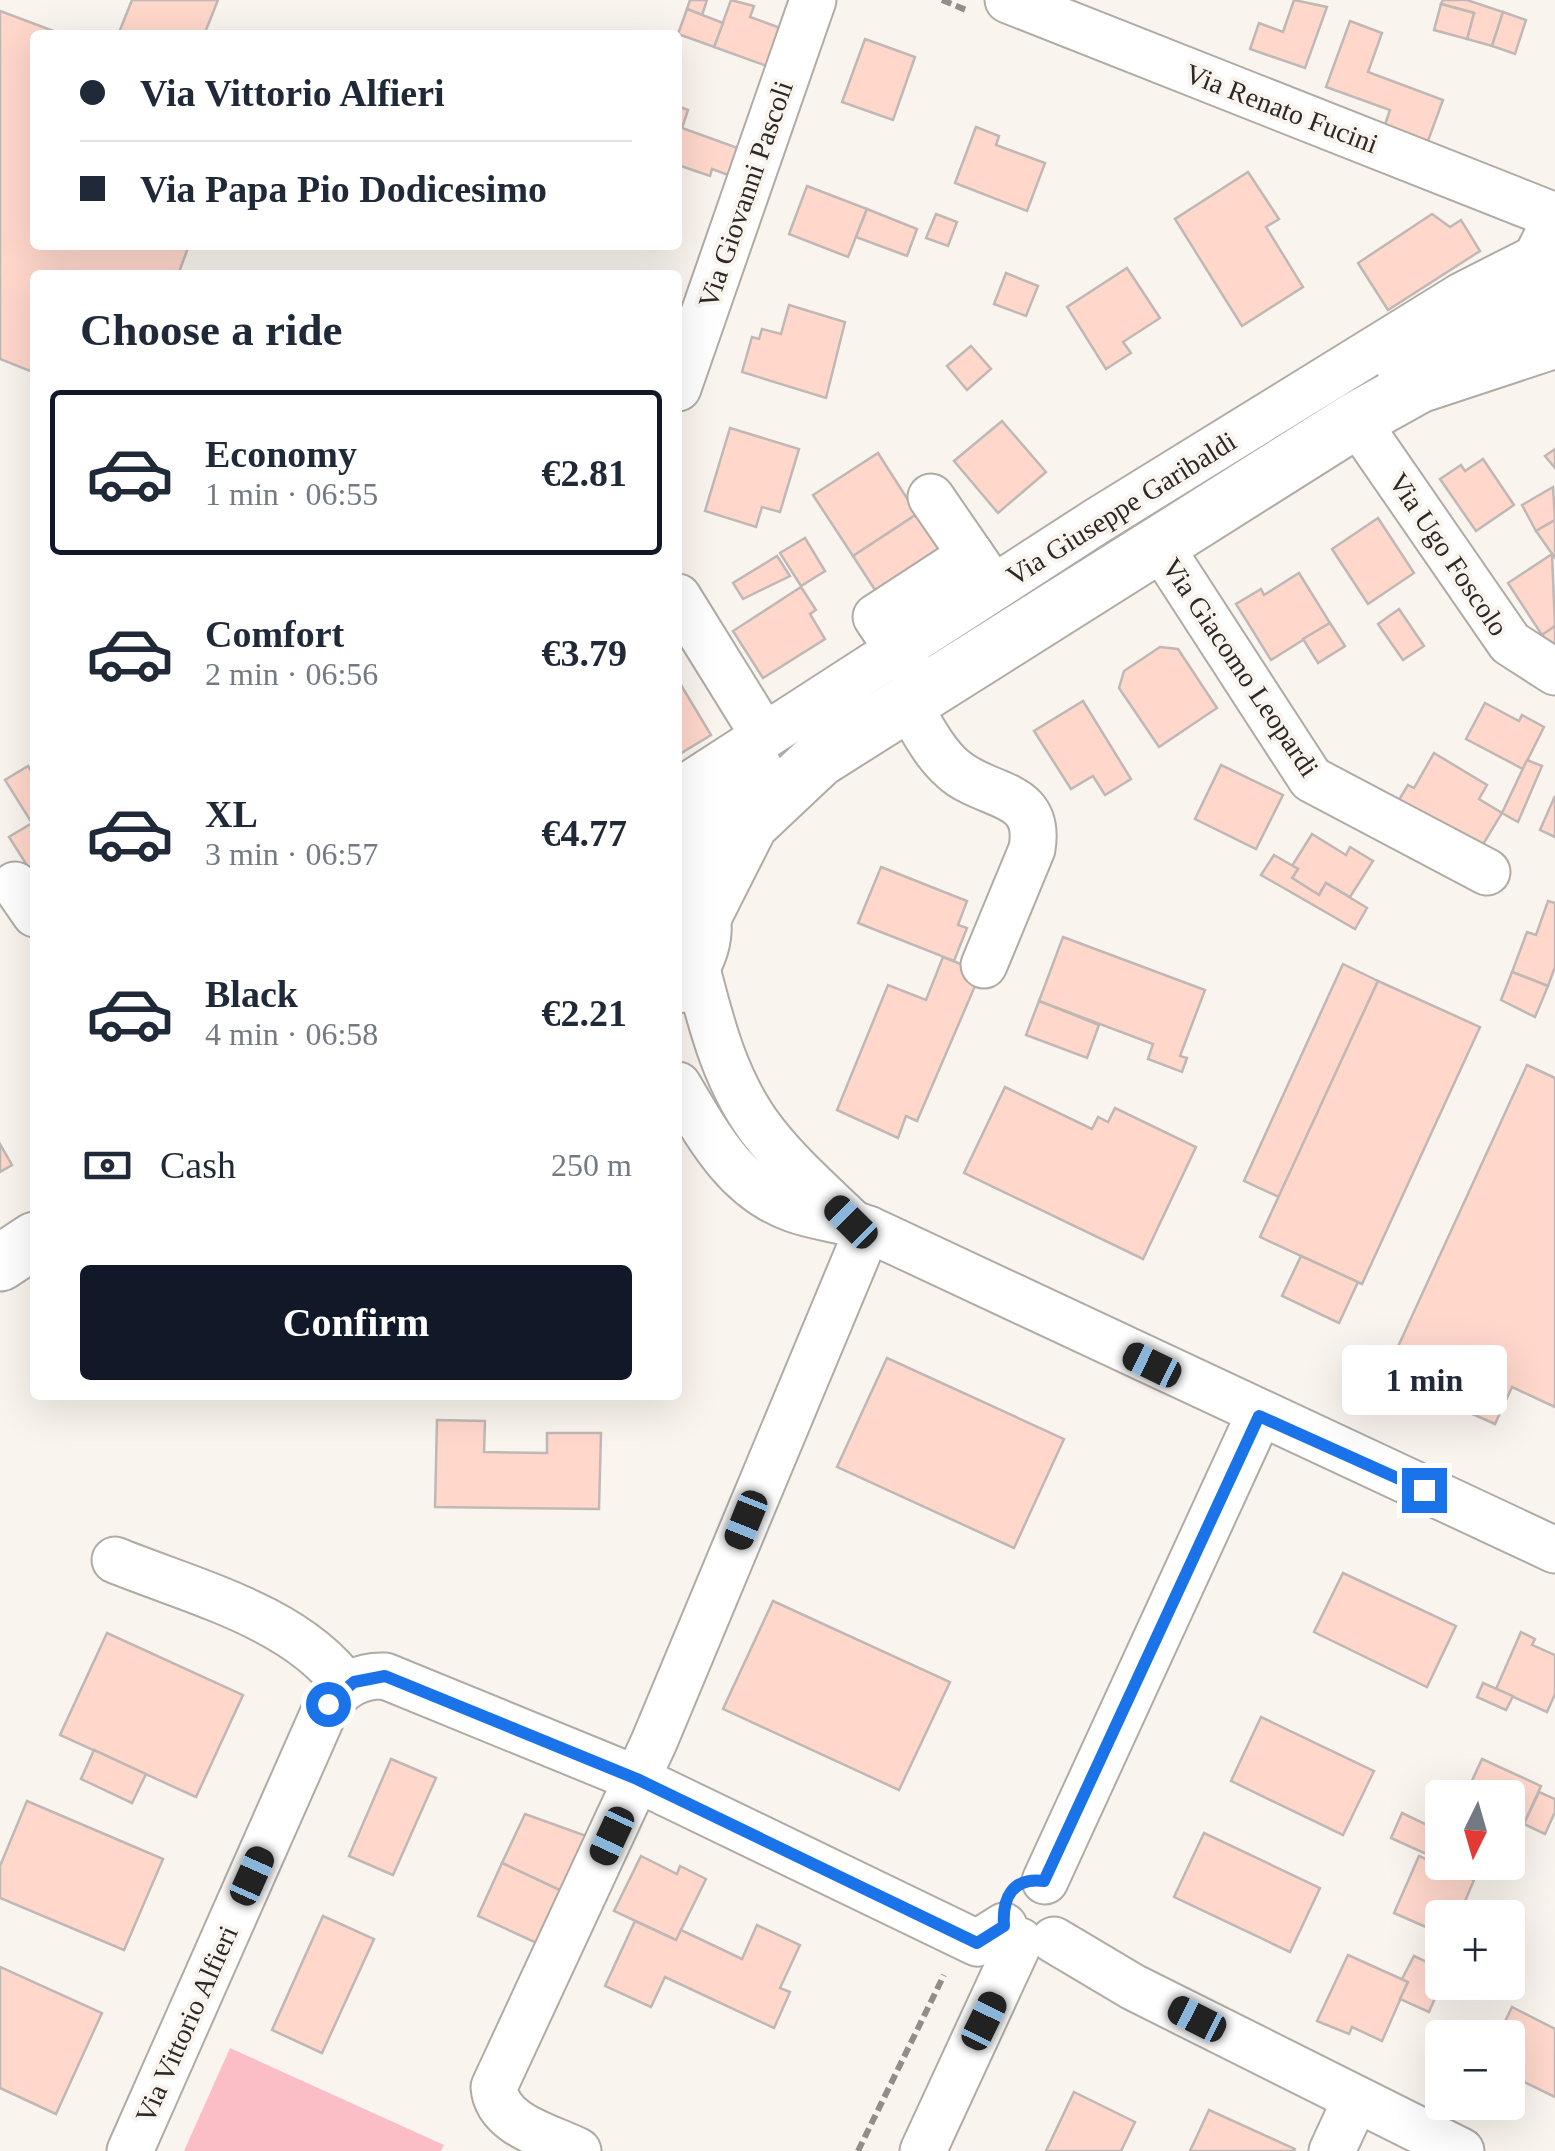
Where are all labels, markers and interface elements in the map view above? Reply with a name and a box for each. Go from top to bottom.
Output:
street label: Via Renato Fucini [1181,58,1383,159]
text: Via Vittorio Alfieri [140,72,445,114]
street label: Via Giovanni Pascoli [692,76,799,312]
text: Via Papa Pio Dodicesimo [140,168,547,210]
text: Choose a ride [80,305,343,355]
street label: Via Giuseppe Garibaldi [1001,425,1242,592]
icon: car [85,428,175,518]
text: Economy [205,433,357,475]
text: €2.81 [542,452,627,494]
street label: Via Ugo Foscolo [1383,467,1514,642]
text: 1 min · 06:55 [205,476,378,512]
street label: Via Giacomo Leopardi [1156,552,1325,782]
icon: car [85,608,175,698]
text: Comfort [205,613,344,655]
text: €3.79 [542,632,627,674]
text: 2 min · 06:56 [205,656,378,692]
icon: car [85,788,175,878]
text: XL [205,793,258,835]
text: €4.77 [542,812,627,854]
text: 3 min · 06:57 [205,836,378,872]
icon: car [85,968,175,1058]
text: Black [205,973,298,1015]
text: €2.21 [542,992,627,1034]
text: 4 min · 06:58 [205,1016,378,1052]
icon: cash [80,1138,135,1193]
text: Cash [160,1144,236,1186]
text: 250 m [551,1147,632,1183]
car [819,1190,883,1254]
button: Confirm [80,1265,632,1380]
car [1118,1338,1186,1392]
callout: 1 min [1342,1345,1506,1415]
text: 1 min [1386,1362,1463,1398]
route end [1402,1468,1447,1513]
car [721,1487,771,1553]
route start [306,1682,351,1727]
north arrow [1425,1780,1525,1880]
map controls [1425,1780,1525,2120]
car [586,1802,638,1870]
car [226,1842,278,1910]
button: + [1425,1900,1525,2000]
street label: Via Vittorio Alfieri [129,1921,244,2127]
car [957,1987,1011,2055]
car [1163,1992,1231,2046]
button: − [1425,2020,1525,2120]

